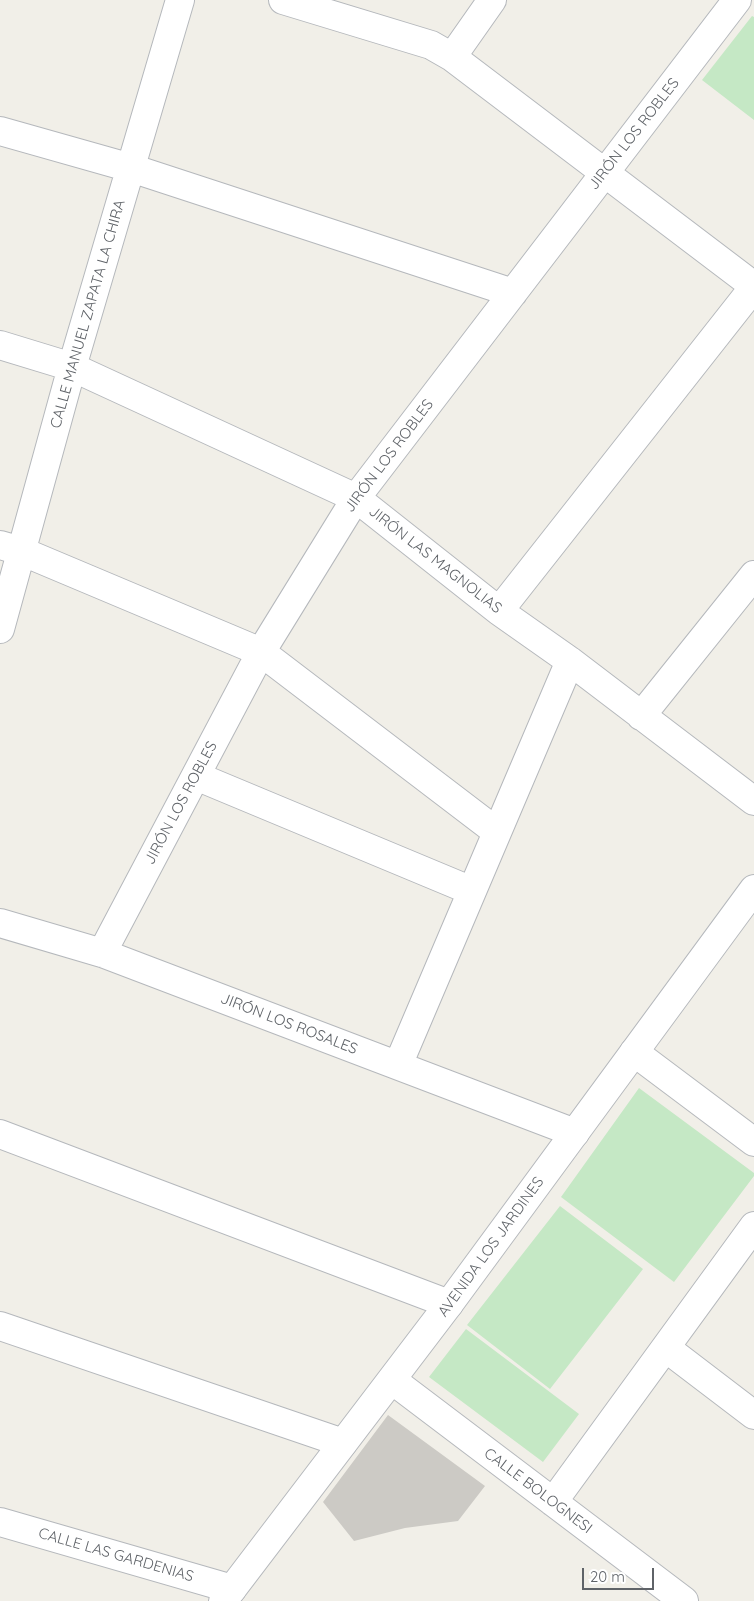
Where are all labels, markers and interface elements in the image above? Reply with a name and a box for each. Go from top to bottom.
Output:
street label: JIRÓN LOS ROBLES [585,75,683,193]
street label: CALLE MANUEL ZAPATA LA CHIRA [47,198,129,430]
street label: JIRÓN LOS ROBLES [341,396,437,516]
street label: JIRÓN LAS MAGNOLIAS [365,502,505,618]
street label: JIRÓN LOS ROBLES [141,738,221,868]
street label: JIRÓN LOS ROSALES [218,990,360,1058]
street label: AVENIDA LOS JARDINES [434,1174,548,1320]
street label: CALLE BOLOGNESI [480,1444,596,1538]
street label: CALLE LAS GARDENIAS [36,1524,196,1586]
scale bar [584,1558,656,1590]
text: 20 m [590,1567,625,1586]

